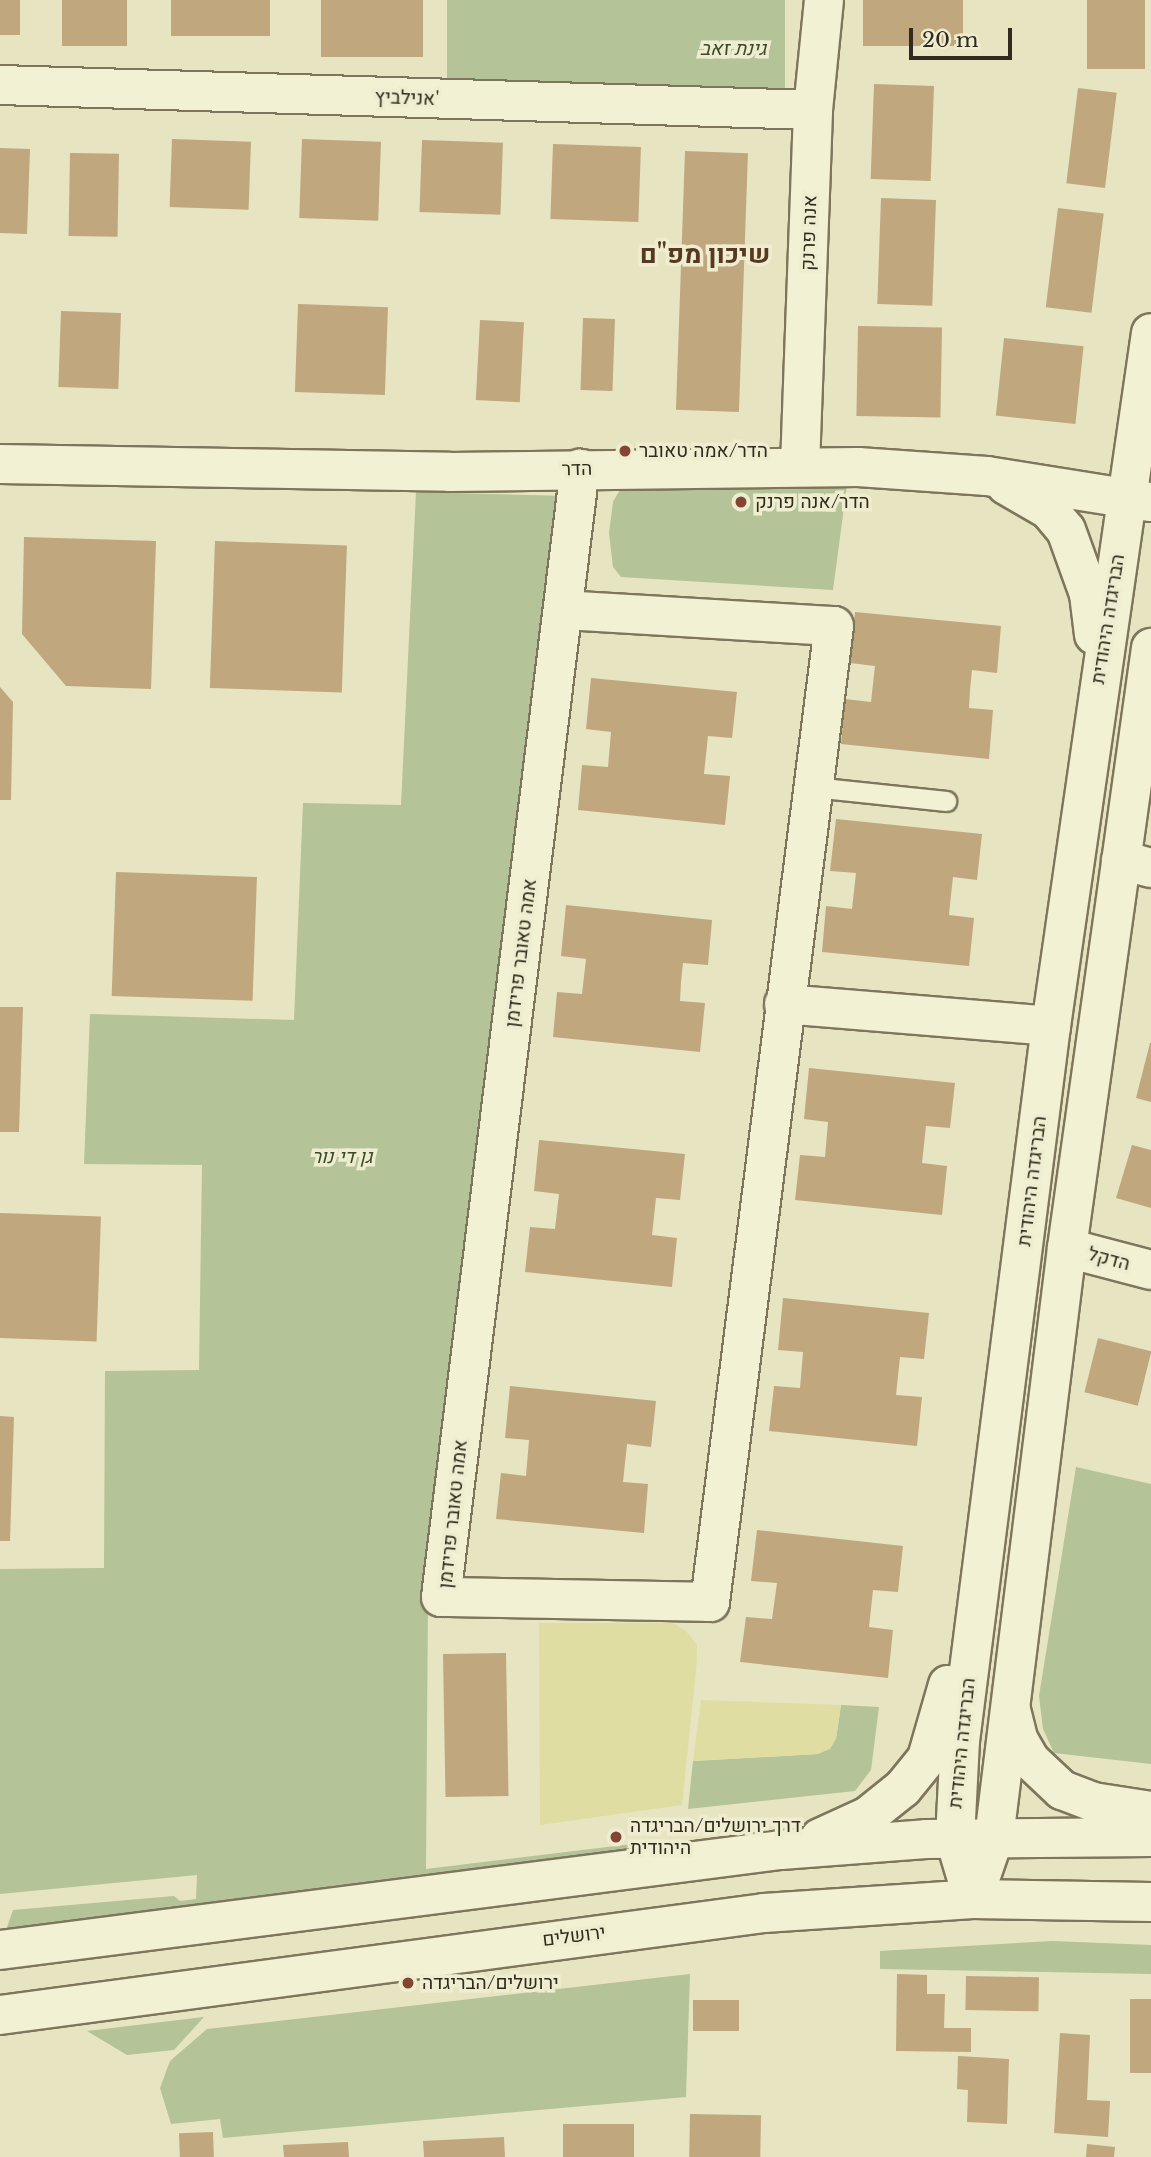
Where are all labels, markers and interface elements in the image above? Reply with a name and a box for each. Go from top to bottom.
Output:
scale bar [913,14,1016,58]
text: 20 m [922,27,979,53]
park label: גינת זאב [700,38,766,60]
street label: אנילביץ' [374,85,440,111]
street label: אנה פרנק [796,195,822,271]
district label: שיכון מפ"ם [640,239,770,271]
place label: הדר/אמה טאובר [639,440,768,462]
marker: הדר/אמה טאובר [617,443,633,459]
street label: הדר [561,457,593,481]
place label: הדר/אנה פרנק [755,491,870,513]
marker: הדר/אנה פרנק [733,494,749,510]
street label: הבריגדה היהודית [1086,552,1130,686]
street label: אמה טאובר פרידמן [501,877,541,1029]
street label: הבריגדה היהודית [1013,1114,1051,1248]
park label: גן די נור [312,1146,372,1168]
street label: הדקל [1085,1242,1133,1276]
street label: אמה טאובר פרידמן [434,1438,472,1590]
street label: הבריגדה היהודית [944,1677,980,1809]
place label: דרך ירושלים/הבריגדה היהודית [630,1815,801,1859]
marker: דרך ירושלים/הבריגדה היהודית [608,1829,624,1845]
street label: ירושלים [541,1921,607,1951]
place label: ירושלים/הבריגדה [422,1972,559,1994]
marker: ירושלים/הבריגדה [400,1975,416,1991]

